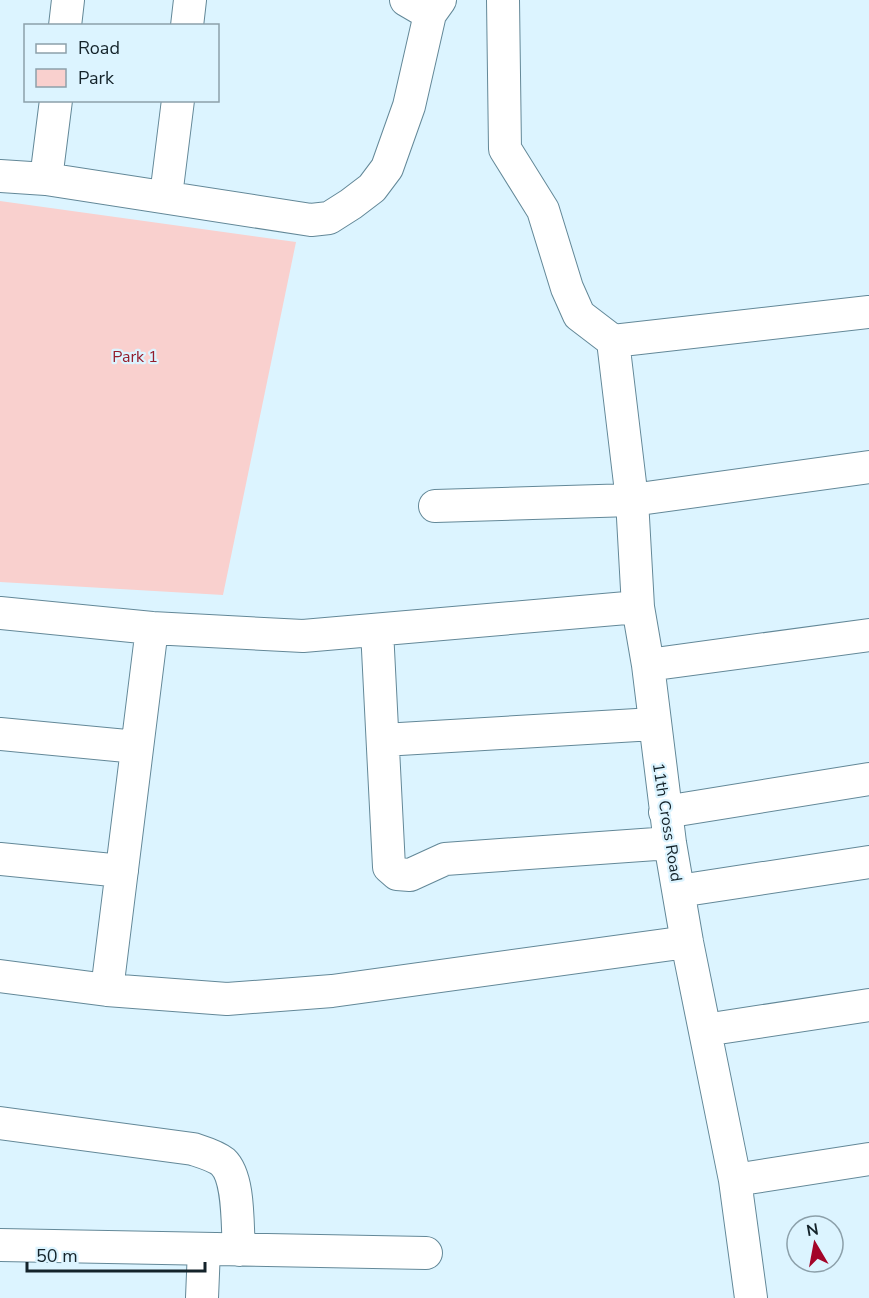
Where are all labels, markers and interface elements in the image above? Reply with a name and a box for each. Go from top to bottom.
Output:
legend [24,24,219,102]
text: Road [78,36,120,60]
text: Park [78,66,115,90]
park label: Park 1 [112,346,158,368]
street label: 11th Cross Road [647,761,687,883]
north arrow [785,1214,845,1274]
text: N [805,1218,820,1242]
scale bar [27,1235,206,1273]
text: 50 m [36,1244,78,1268]

